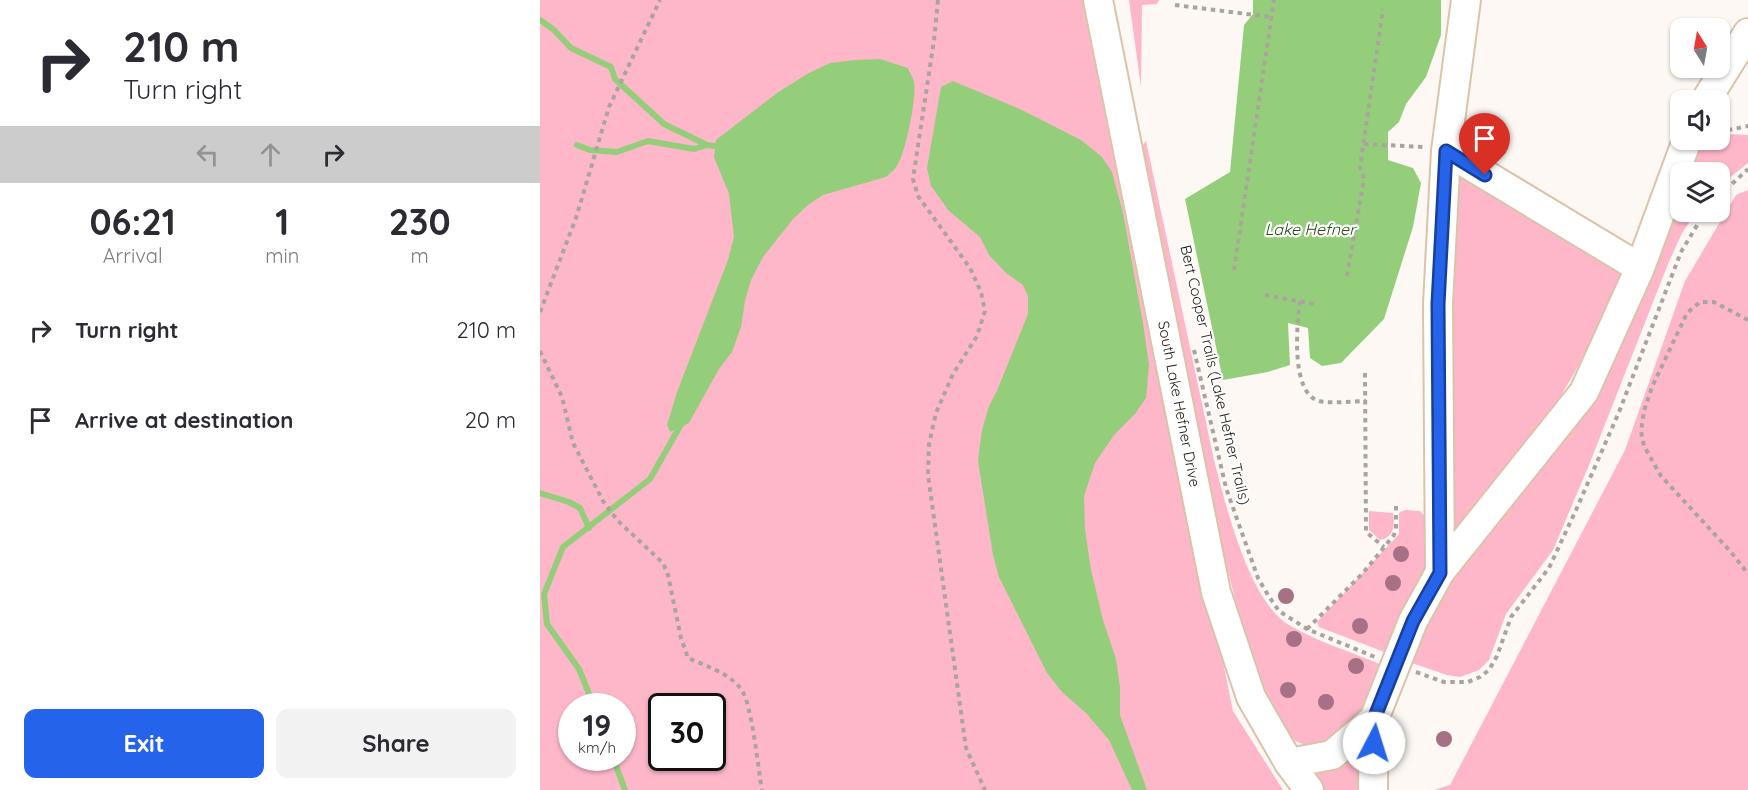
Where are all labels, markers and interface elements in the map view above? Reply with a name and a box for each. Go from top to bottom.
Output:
north arrow [1670,18,1730,78]
map controls [1670,18,1730,222]
text: 210 m [123,20,240,73]
icon: right [24,24,102,102]
text: Turn right [123,72,242,106]
button: sound [1670,90,1730,150]
pin [1459,113,1510,175]
icon: arrive [1468,122,1501,155]
icon: left [191,138,224,171]
icon: ahead [254,138,287,171]
icon: right [317,138,350,171]
button: layers [1670,162,1730,222]
text: 06:21 [89,199,176,244]
text: 1 [275,199,289,244]
text: 230 [389,199,451,244]
water label: Lake Hefner [1265,219,1357,239]
text: Arrival [103,243,163,268]
text: min [265,243,299,268]
text: m [410,243,429,268]
street label: Bert Cooper Trails (Lake Hefner Trails) [1176,243,1255,507]
icon: right [24,314,57,347]
text: Turn right [75,316,179,344]
text: 210 m [457,316,516,344]
street label: South Lake Hefner Drive [1154,319,1205,489]
icon: arrive [24,404,57,437]
text: Arrive at destination [75,406,293,434]
text: 20 m [465,406,516,434]
speed limit sign: 30 [648,693,726,771]
text: 19 [583,706,611,744]
button: Exit [24,709,264,778]
button: Share [276,709,516,778]
position arrow [1342,711,1406,775]
text: km/h [578,738,616,757]

